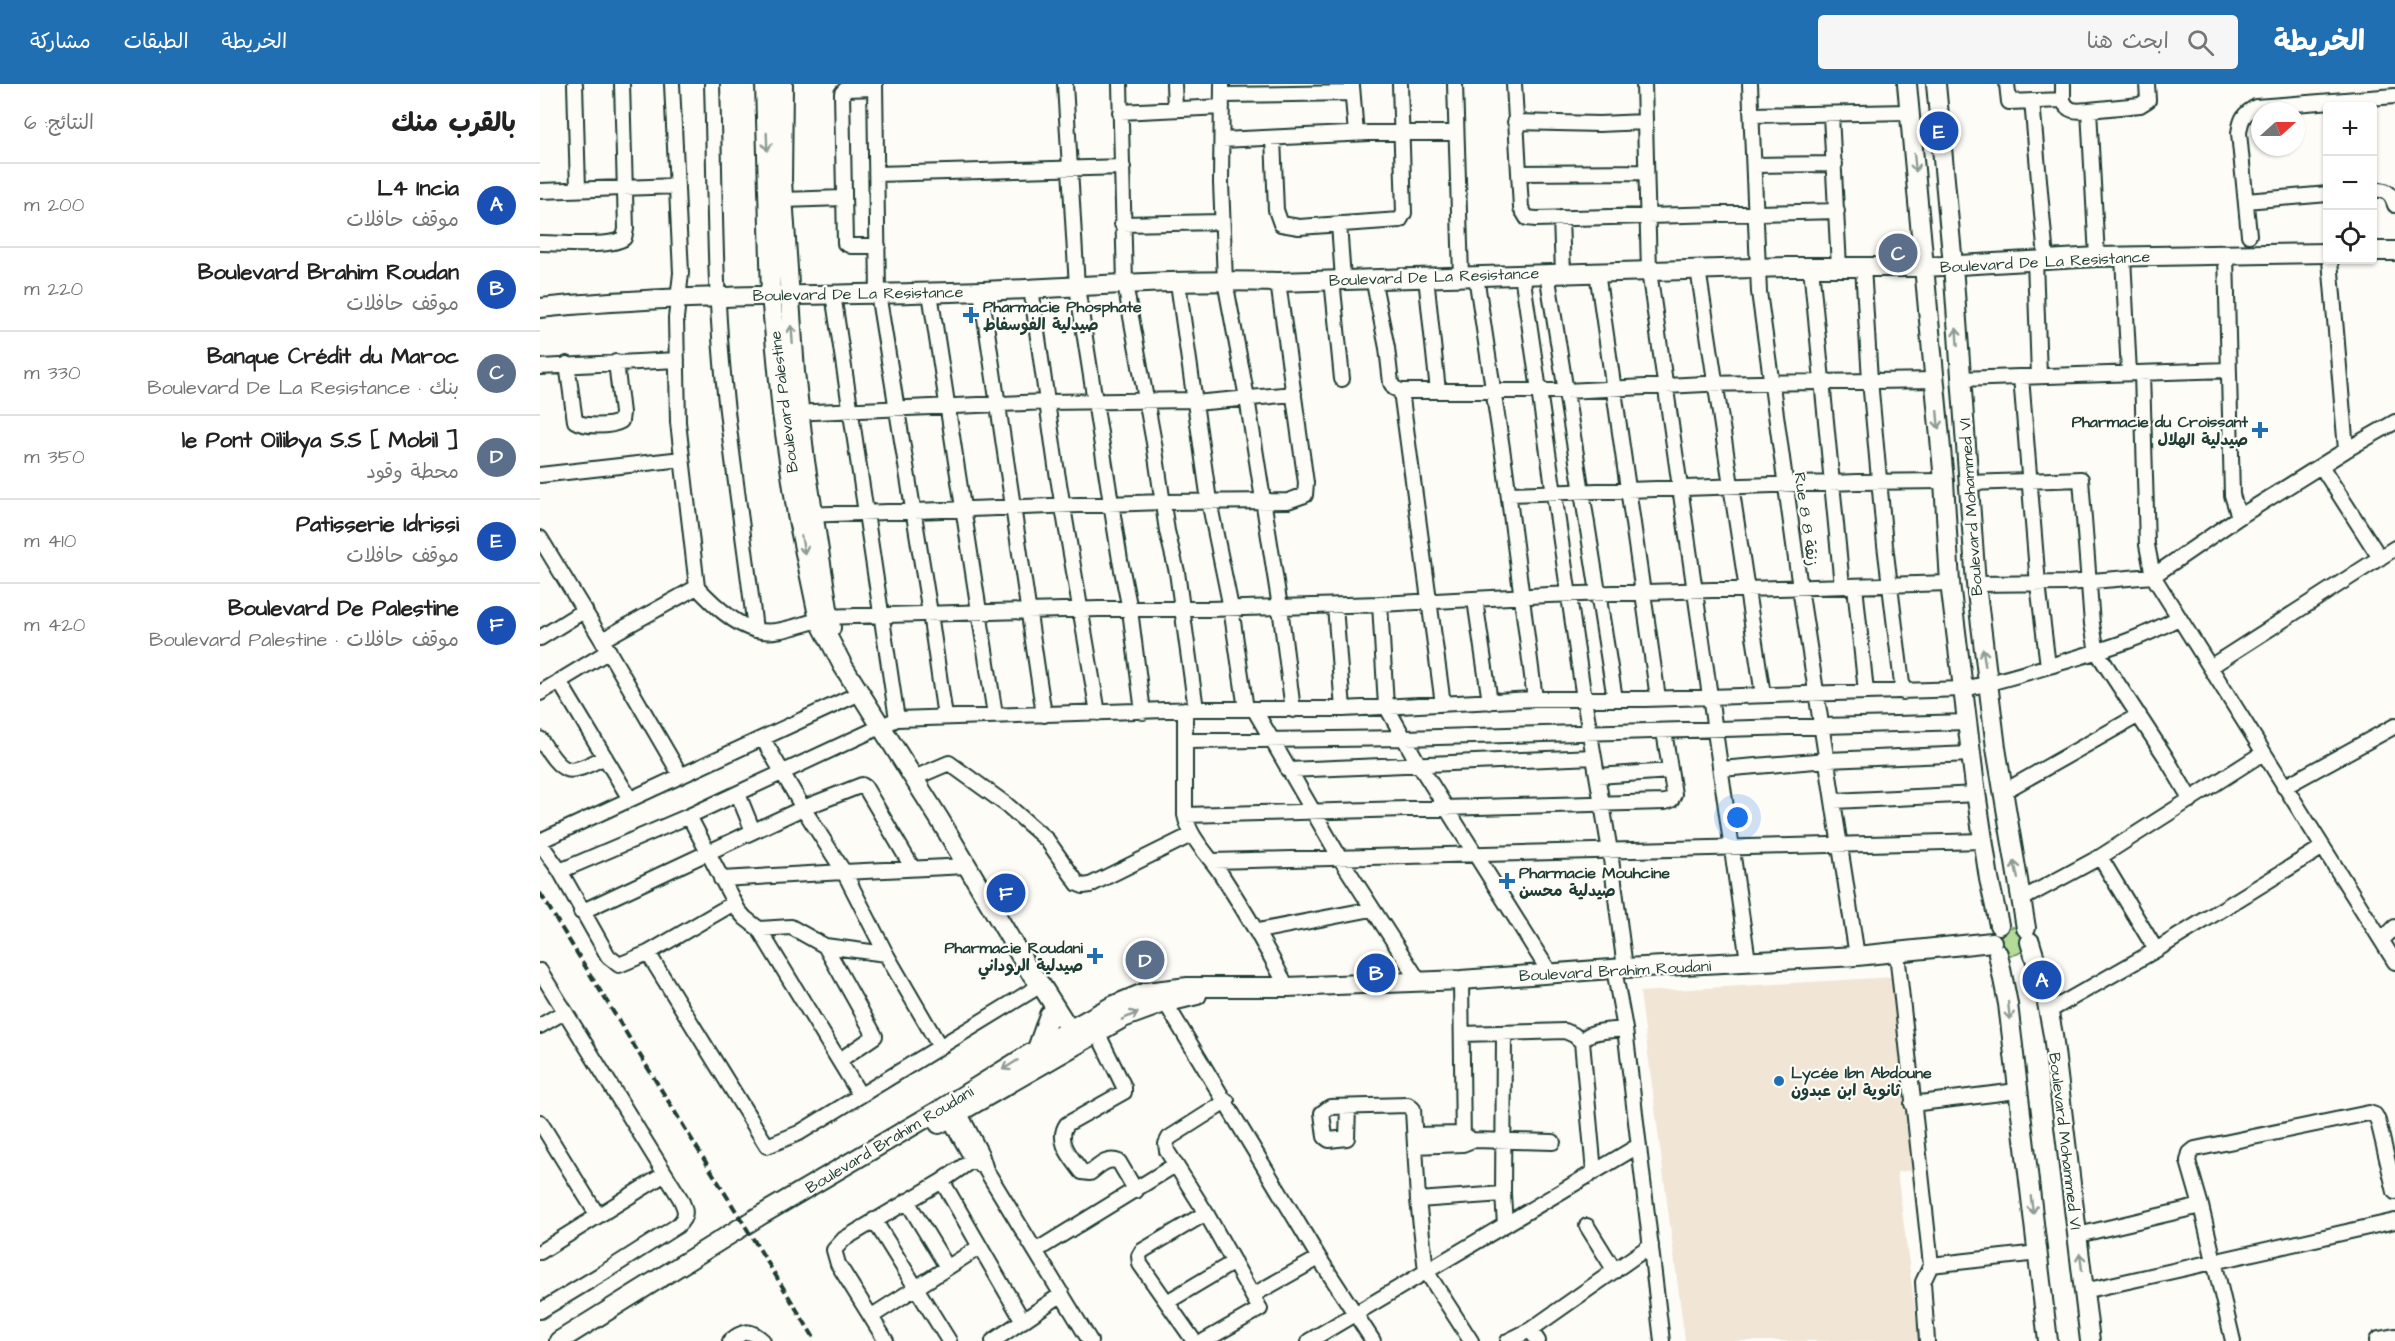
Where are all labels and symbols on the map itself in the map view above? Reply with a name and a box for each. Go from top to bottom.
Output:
north arrow [2251,102,2305,156]
pin: E [1920,108,1958,154]
one-way arrow [761,132,772,152]
one-way arrow [1909,153,1920,173]
pin: C [1878,230,1918,276]
street label: Boulevard De La Resistance [1939,245,2151,278]
street label: Boulevard De La Resistance [1328,262,1540,292]
street label: Boulevard De La Resistance [753,281,964,307]
place label: Pharmacie Phosphate صيدلية الفوسفاط [983,296,1142,336]
marker: Pharmacie Phosphate صيدلية الفوسفاط [964,308,978,322]
one-way arrow [786,324,797,344]
one-way arrow [1952,327,1963,347]
street label: Boulevard Palestine [764,329,804,474]
one-way arrow [1933,410,1944,429]
place label: Pharmacie du Croissant صيدلية الهلال [2072,411,2249,451]
street label: Boulevard Mohammed VI [1954,417,1988,597]
marker: Pharmacie du Croissant صيدلية الهلال [2253,423,2267,437]
street label: Rue 8 8 زنقة [1789,471,1823,567]
one-way arrow [798,535,809,555]
one-way arrow [1979,647,1990,667]
your location [1723,803,1752,832]
one-way arrow [2009,861,2021,880]
place label: Pharmacie Mouhcine صيدلية محسن [1519,862,1670,902]
pin: F [986,870,1026,916]
marker: Pharmacie Mouhcine صيدلية محسن [1500,874,1514,888]
place label: Pharmacie Roudani صيدلية الروداني [944,937,1084,980]
pin: D [1126,938,1164,982]
marker: Pharmacie Roudani صيدلية الروداني [1088,949,1102,963]
pin: B [1356,950,1396,996]
street label: Boulevard Brahim Roudani [1518,955,1712,987]
pin: A [2022,958,2062,1002]
one-way arrow [2004,1001,2015,1021]
one-way arrow [1120,1009,1138,1021]
street label: Boulevard Mohammed VI [2043,1051,2087,1231]
one-way arrow [1002,1060,1019,1072]
place label: Lycée Ibn Abdoune ثانوية ابن عبدون [1791,1062,1932,1102]
marker: Lycée Ibn Abdoune ثانوية ابن عبدون [1772,1074,1786,1088]
street label: Boulevard Brahim Roudani [801,1081,978,1199]
one-way arrow [2027,1194,2038,1214]
one-way arrow [2075,1253,2086,1272]

